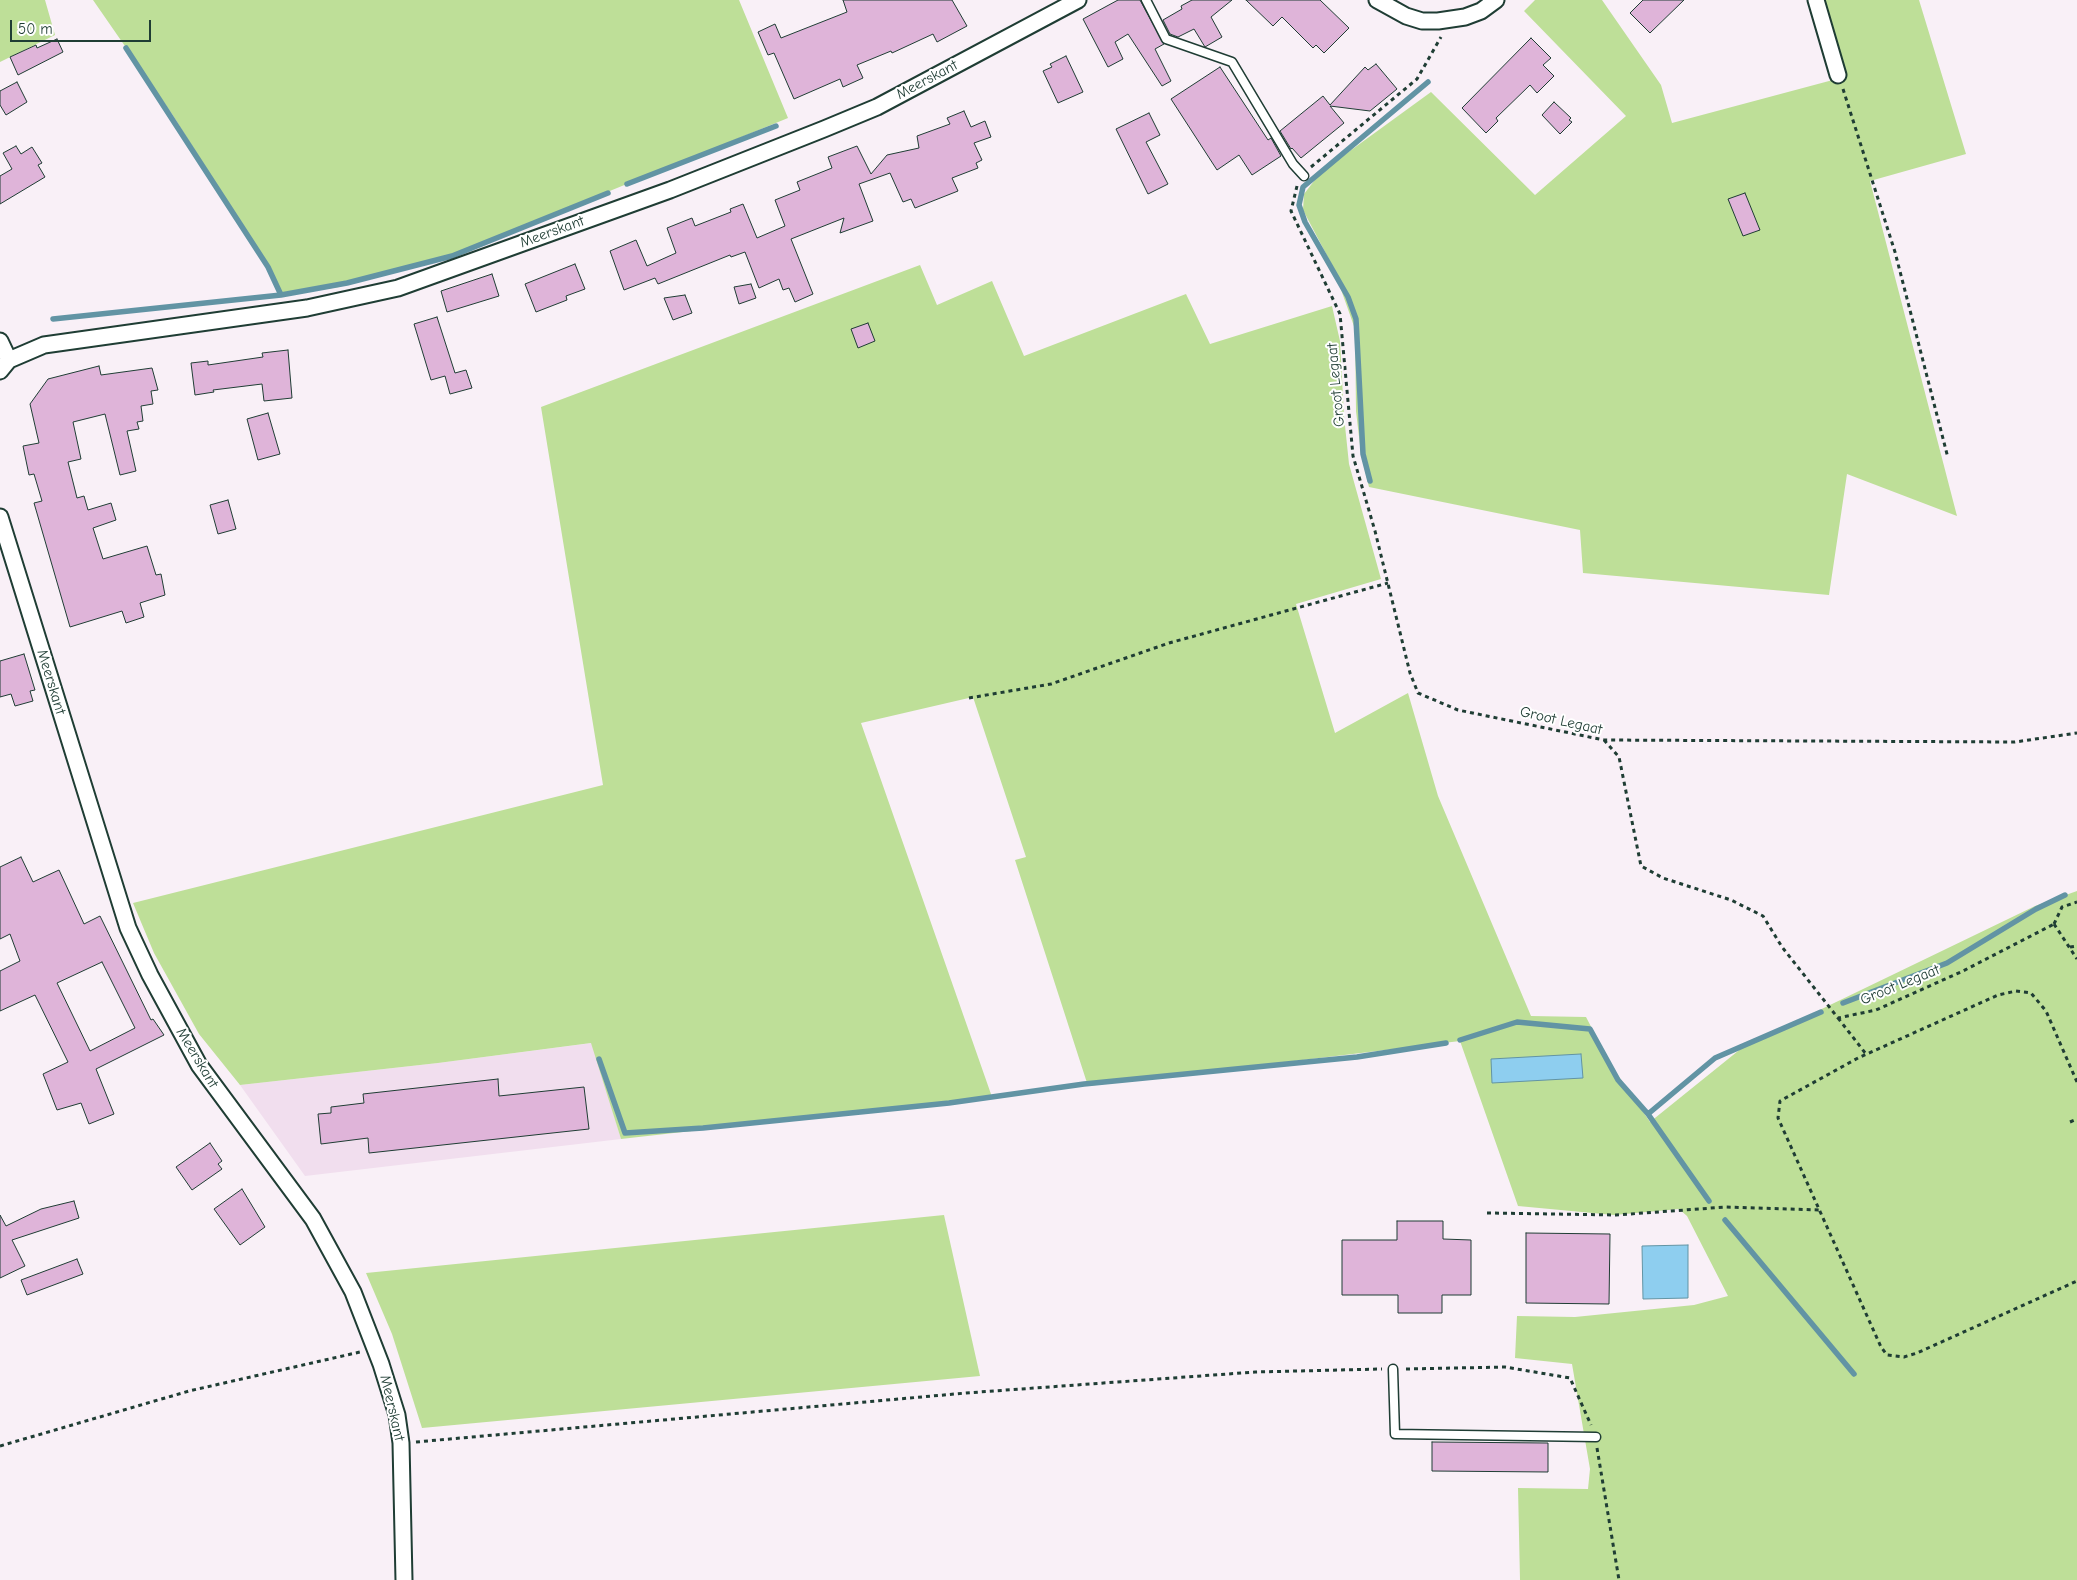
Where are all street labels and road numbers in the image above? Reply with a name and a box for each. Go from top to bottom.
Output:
street label: Meerskant [893,56,961,104]
street label: Meerskant [517,212,587,252]
street label: Groot Legaat [1323,342,1349,428]
street label: Meerskant [33,647,69,717]
street label: Groot Legaat [1518,703,1604,739]
street label: Groot Legaat [1858,961,1942,1009]
street label: Meerskant [172,1025,222,1091]
street label: Meerskant [376,1373,408,1443]

